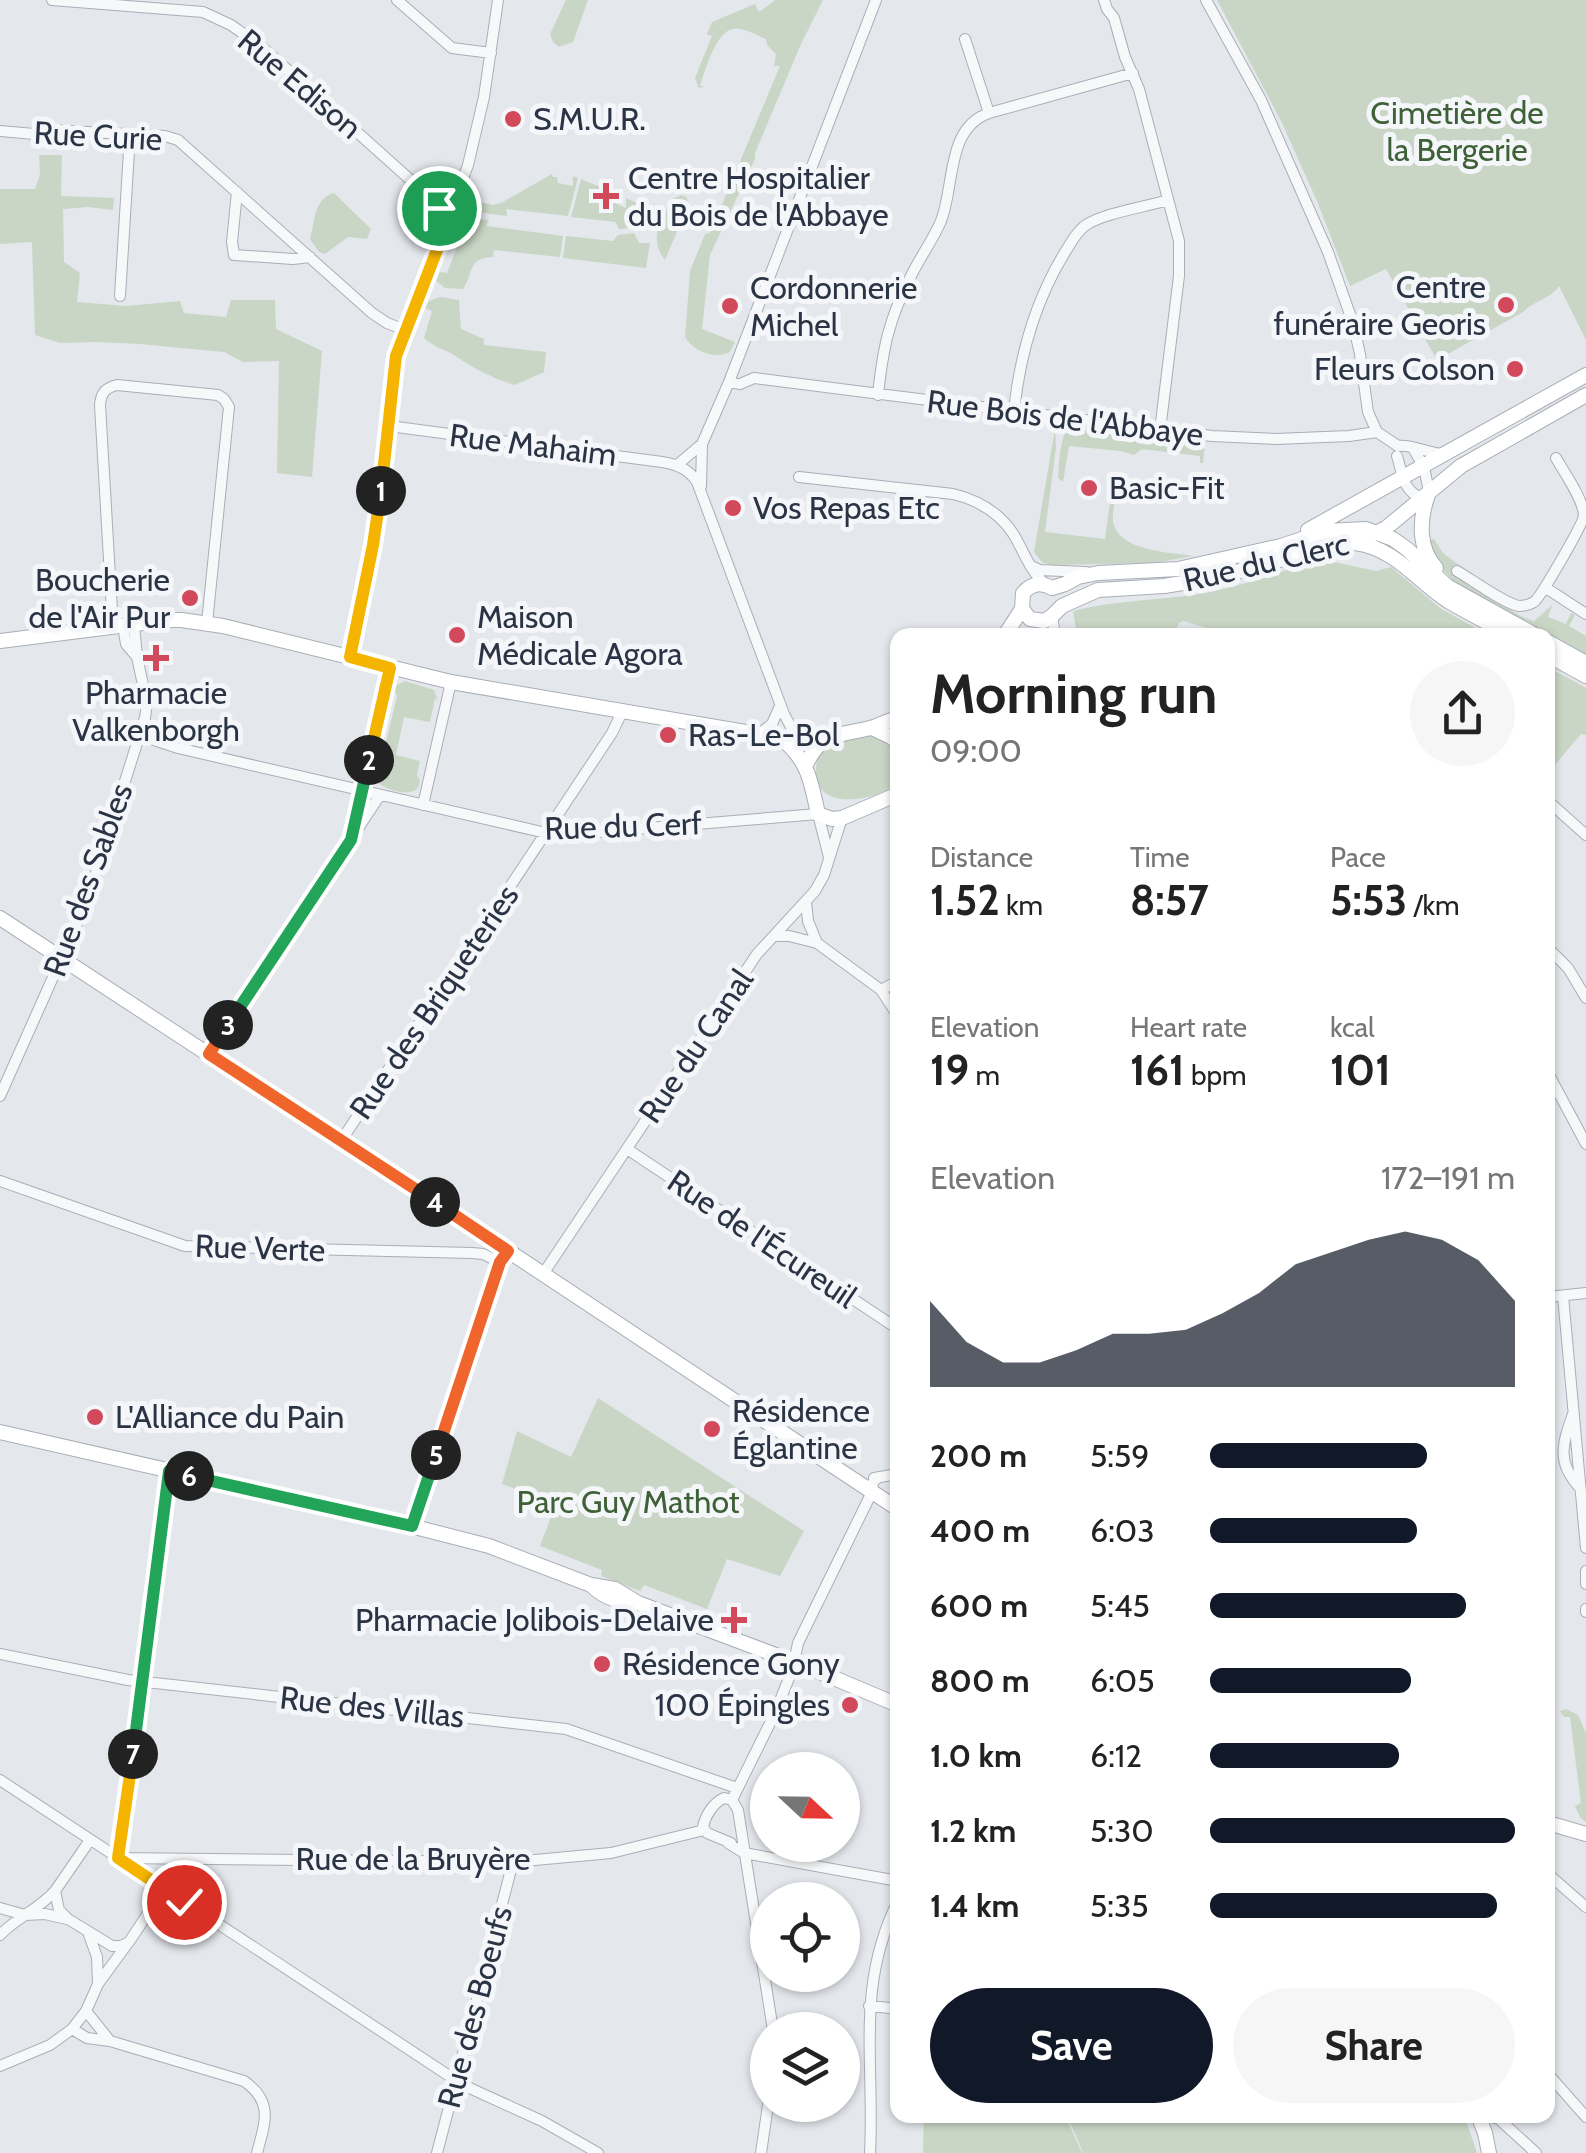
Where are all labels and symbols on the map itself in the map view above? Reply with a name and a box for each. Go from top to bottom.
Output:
street label: Rue Edison [230,21,370,147]
park label: Cimetière de la Bergerie [1370,93,1544,169]
place label: S.M.U.R. [533,99,646,138]
marker: S.M.U.R. [502,108,524,130]
street label: Rue Curie [33,113,163,158]
place label: Centre Hospitalier du Bois de l'Abbaye [628,158,889,234]
pin [397,166,482,251]
marker: Centre Hospitalier du Bois de l'Abbaye [593,183,619,209]
place label: Centre funéraire Georis [1274,267,1486,343]
place label: Cordonnerie Michel [750,268,917,344]
marker: Centre funéraire Georis [1495,294,1517,316]
marker: Cordonnerie Michel [719,295,741,317]
place label: Fleurs Colson [1314,349,1495,388]
marker: Fleurs Colson [1504,358,1526,380]
street label: Rue Bois de l'Abbaye [925,381,1205,454]
street label: Rue Mahaim [447,415,619,474]
pin: 1 [356,466,406,516]
place label: Basic-Fit [1109,468,1225,507]
marker: Basic-Fit [1078,477,1100,499]
place label: Vos Repas Etc [753,488,940,527]
marker: Vos Repas Etc [722,497,744,519]
street label: Rue du Clerc [1179,524,1352,599]
place label: Boucherie de l'Air Pur [28,560,171,636]
marker: Boucherie de l'Air Pur [179,587,201,609]
place label: Maison Médicale Agora [477,597,683,673]
marker: Maison Médicale Agora [446,624,468,646]
marker: Pharmacie Valkenborgh [145,647,167,669]
place label: Pharmacie Valkenborgh [72,673,240,749]
place label: Ras-Le-Bol [688,715,840,754]
marker: Ras-Le-Bol [657,724,679,746]
pin: 2 [344,735,394,785]
street label: Rue des Sables [35,778,141,982]
street label: Rue du Cerf [544,803,703,848]
street label: Rue des Briqueteries [341,877,526,1126]
street label: Rue du Canal [630,961,761,1130]
pin: 3 [203,1000,253,1050]
street label: Rue de l'Écureuil [661,1161,864,1316]
pin: 4 [410,1177,460,1227]
street label: Rue Verte [194,1226,326,1269]
place label: Résidence Églantine [732,1391,870,1467]
place label: L'Alliance du Pain [115,1397,344,1436]
marker: L'Alliance du Pain [84,1406,106,1428]
marker: Résidence Églantine [701,1418,723,1440]
pin: 5 [411,1430,461,1480]
pin: 6 [164,1451,214,1501]
park label: Parc Guy Mathot [516,1482,740,1521]
place label: Pharmacie Jolibois-Delaive [355,1600,714,1639]
marker: Pharmacie Jolibois-Delaive [723,1609,745,1631]
place label: Résidence Gony [622,1644,840,1683]
marker: Résidence Gony [591,1653,613,1675]
street label: Rue des Villas [278,1677,466,1736]
place label: 100 Épingles [655,1685,830,1724]
marker: 100 Épingles [839,1694,861,1716]
pin: 7 [108,1729,158,1779]
north arrow [750,1752,860,1862]
street label: Rue de la Bruyère [296,1839,530,1878]
pin [142,1860,227,1945]
street label: Rue des Boeufs [429,1902,520,2112]

